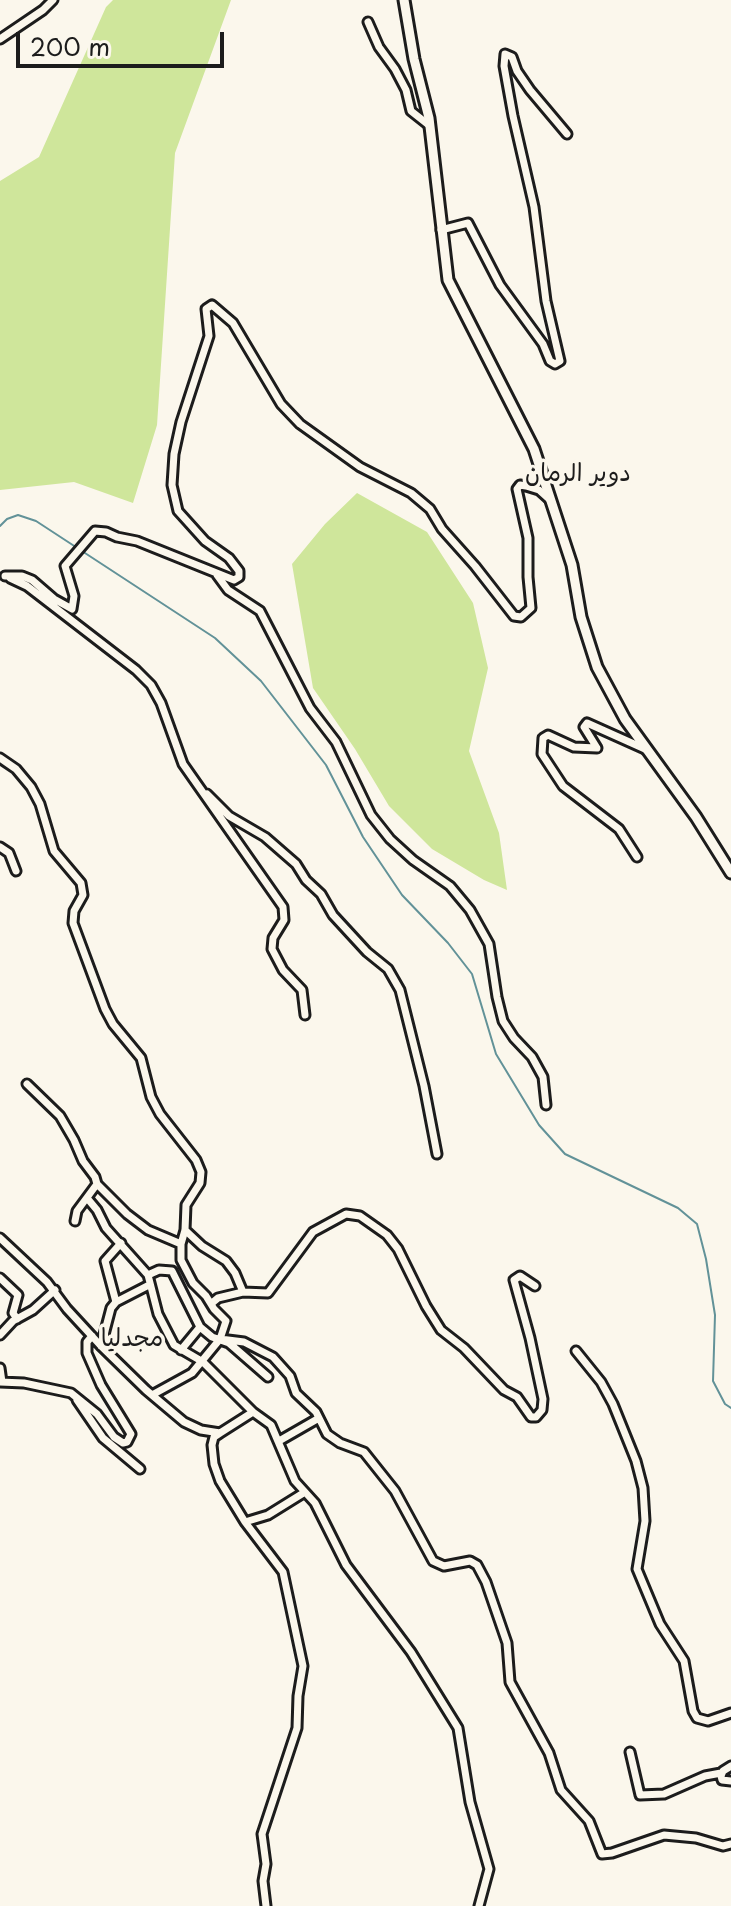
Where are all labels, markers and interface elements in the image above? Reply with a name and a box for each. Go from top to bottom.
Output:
scale bar [20,16,228,66]
text: 200 m [30,28,110,64]
district label: دوير الرمان [525,460,631,488]
district label: مجدليا [101,1325,163,1353]

